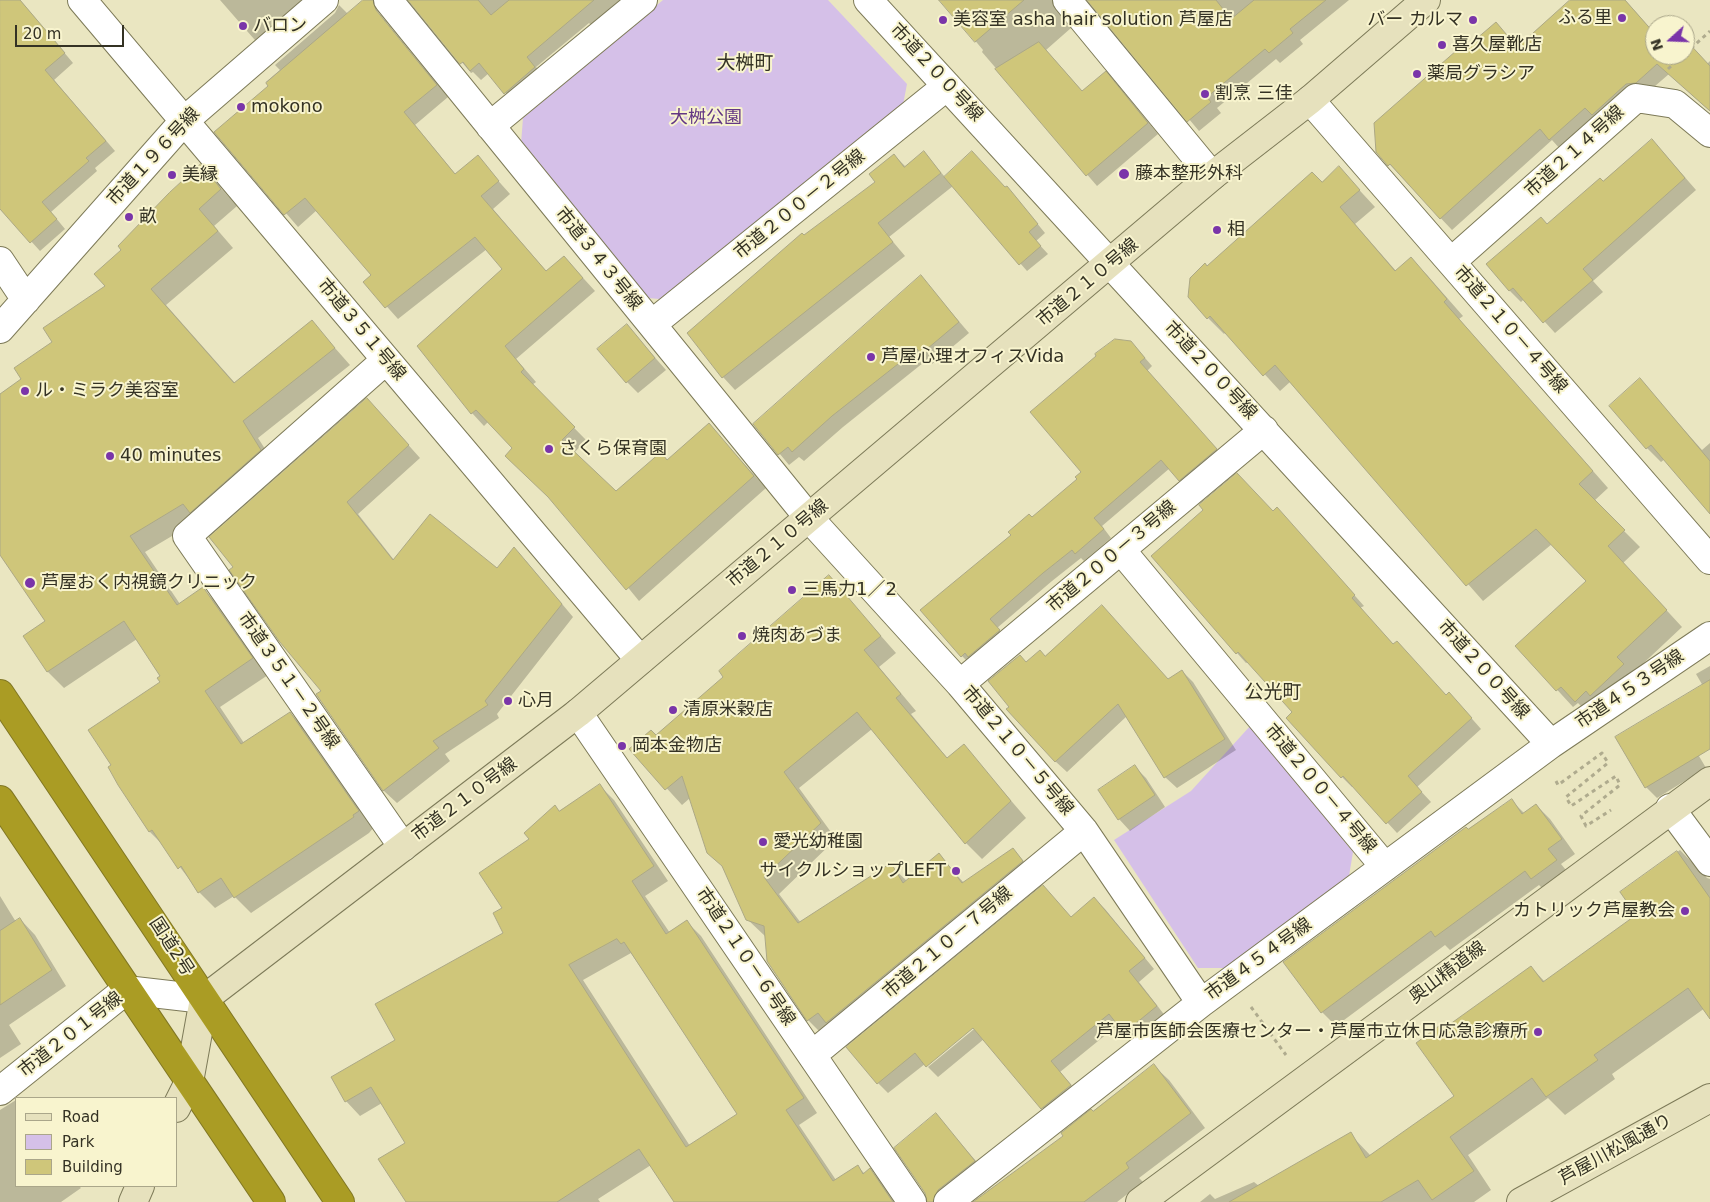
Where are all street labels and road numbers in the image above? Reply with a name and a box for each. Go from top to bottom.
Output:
street label: 市道２００号線 [885,20,987,126]
street label: 市道２１４号線 [1521,102,1629,202]
street label: 市道１９６号線 [103,104,205,210]
street label: 市道２００－２号線 [730,146,870,264]
street label: 市道３４３号線 [550,203,646,315]
street label: 市道２１０号線 [1033,234,1143,332]
street label: 市道２１０－４号線 [1449,262,1571,398]
street label: 市道３５１号線 [312,275,410,385]
street label: 市道２００号線 [1159,318,1261,424]
street label: 市道２１０号線 [723,495,833,593]
street label: 市道２００－３号線 [1043,497,1181,617]
street label: 市道３５１－２号線 [233,608,343,754]
street label: 市道２００号線 [1433,616,1533,724]
street label: 市道４５３号線 [1572,646,1688,734]
street label: 市道２１０－５号線 [957,682,1077,820]
street label: 市道２００－４号線 [1260,720,1380,858]
street label: 市道２１０号線 [408,753,522,847]
street label: 市道２１０－７号線 [879,883,1017,1003]
street label: 市道２１０－６号線 [691,884,799,1030]
street label: 国道2号 [144,914,198,980]
street label: 市道４５４号線 [1202,914,1316,1006]
street label: 奥山精道線 [1406,937,1490,1009]
street label: 市道２０１号線 [15,988,127,1082]
street label: 芦屋川松風通り [1556,1110,1676,1190]

